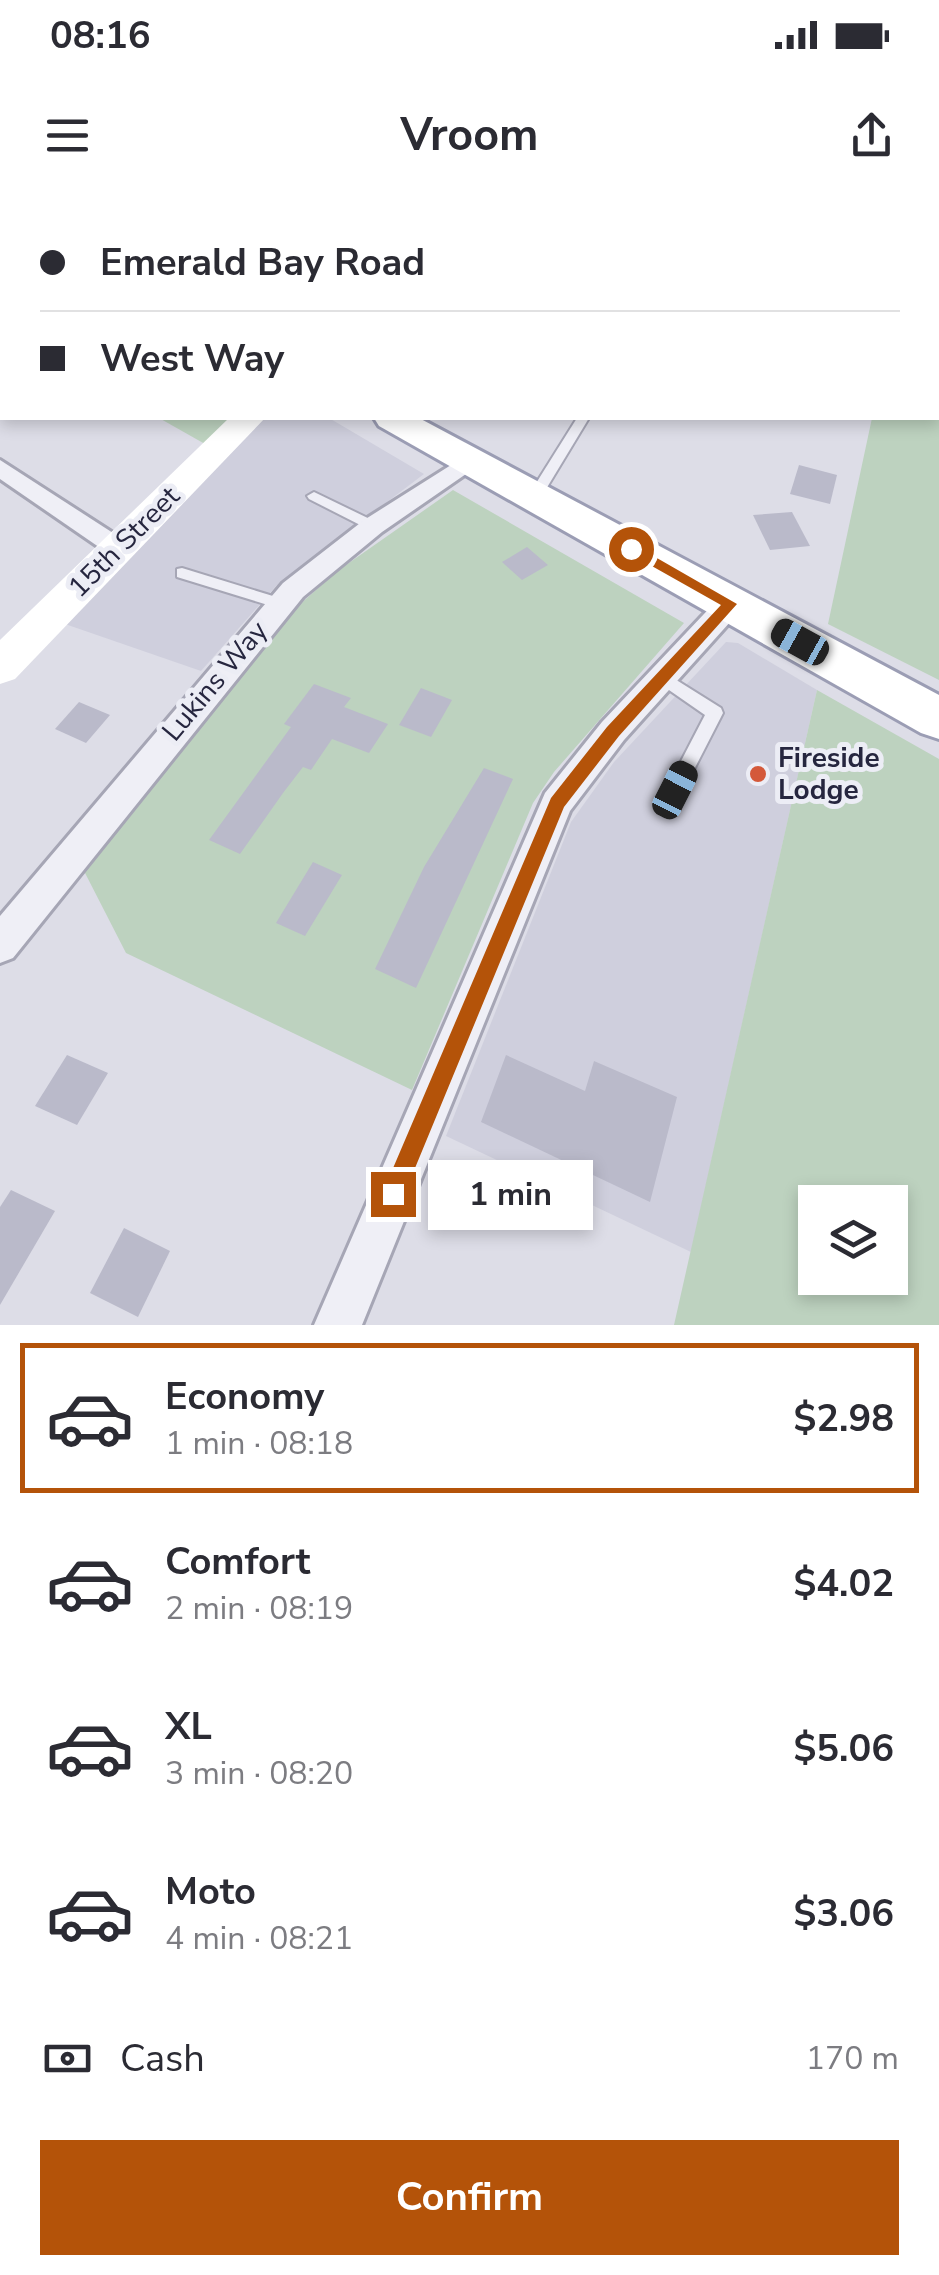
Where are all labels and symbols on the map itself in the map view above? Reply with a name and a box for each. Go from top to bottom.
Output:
street label: 15th Street [60,478,188,606]
route start [609,527,654,572]
street label: Lukins Way [154,612,277,749]
car [766,614,834,670]
place label: Fireside Lodge [778,739,880,809]
car [648,756,702,824]
marker: Fireside Lodge [747,763,769,785]
callout: 1 min [428,1159,593,1229]
route end [371,1172,416,1217]

